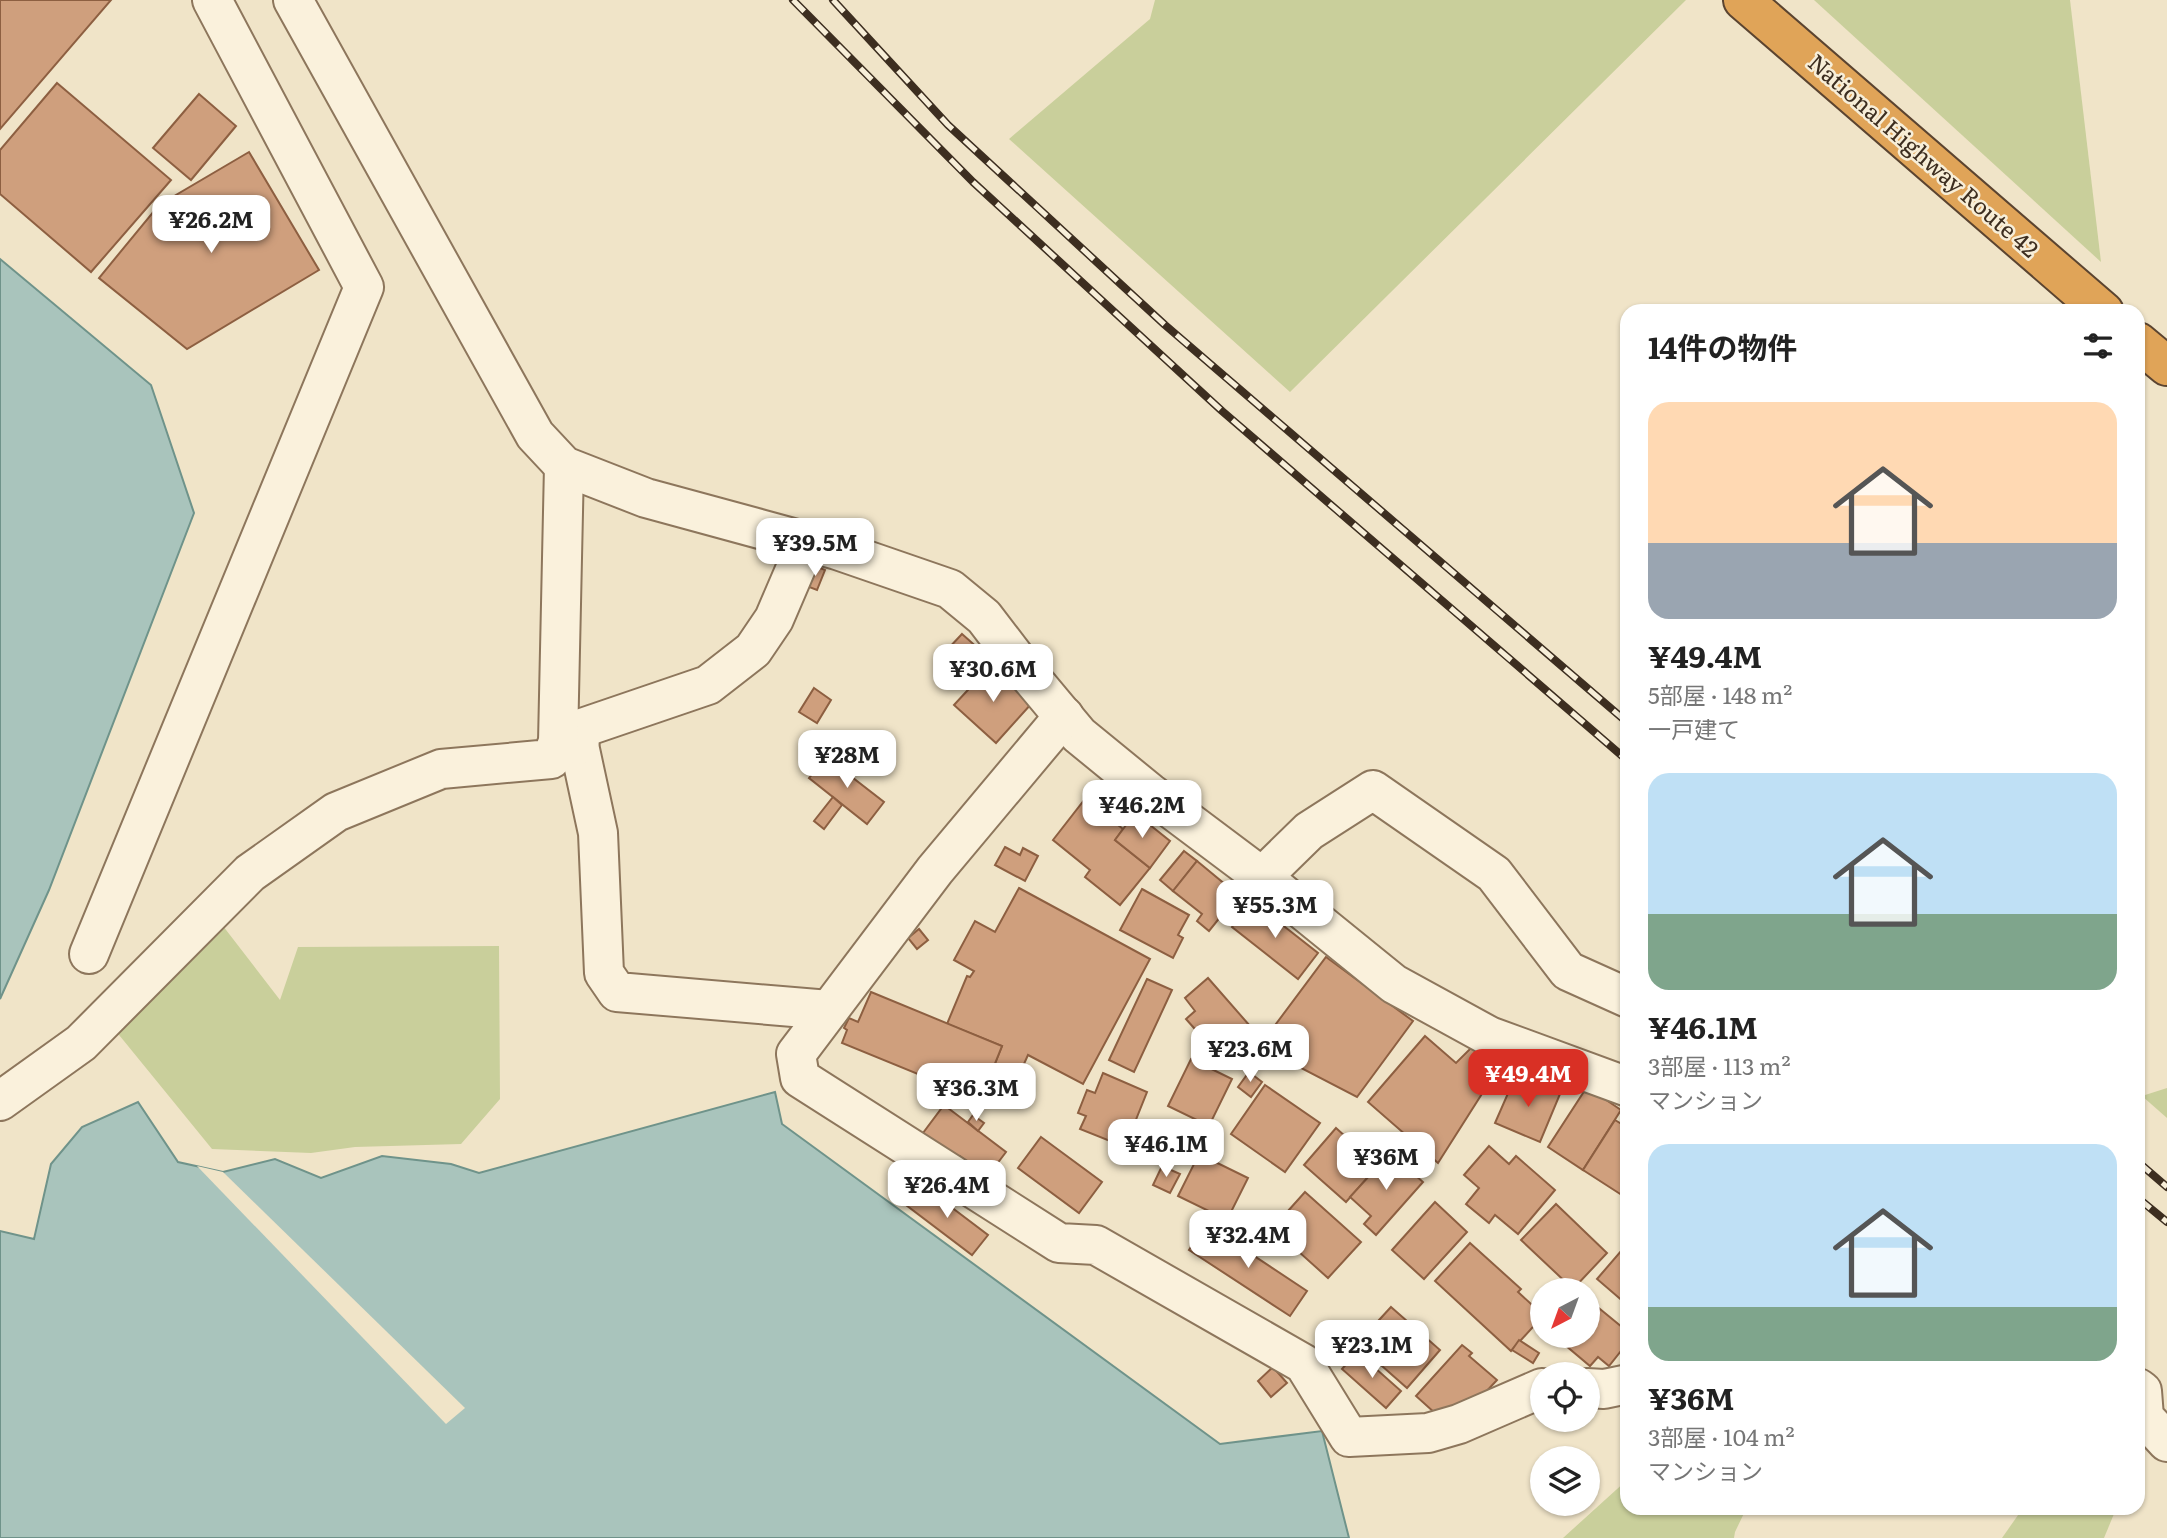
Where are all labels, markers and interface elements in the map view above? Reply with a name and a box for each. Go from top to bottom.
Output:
street label: National Highway Route 42 [1802,45,2047,264]
pin: ¥26.2M [154,196,268,255]
text: ¥26.2M [168,201,254,235]
text: 14件の物件 [1648,324,1797,368]
icon: filters [2079,327,2117,365]
icon: home [1820,448,1946,574]
pin: ¥39.5M [758,518,872,578]
text: ¥39.5M [772,524,858,558]
text: ¥49.4M [1648,633,1762,677]
pin: ¥30.6M [936,644,1050,704]
text: ¥30.6M [949,650,1037,684]
text: 5部屋 · 148 m² [1648,677,1792,711]
text: 一戸建て [1648,711,1740,745]
pin: ¥28M [806,730,888,790]
text: ¥28M [814,736,880,770]
pin: ¥46.2M [1085,780,1199,840]
text: ¥46.2M [1098,786,1186,820]
icon: home [1820,819,1946,945]
pin: ¥55.3M [1218,880,1332,940]
text: ¥55.3M [1232,886,1318,920]
text: ¥46.1M [1648,1004,1758,1048]
pin: ¥23.6M [1193,1024,1307,1084]
text: ¥23.6M [1207,1030,1293,1064]
text: 3部屋 · 113 m² [1648,1048,1791,1082]
pin: ¥49.4M [1471,1050,1585,1109]
text: ¥49.4M [1484,1055,1572,1089]
pin: ¥36.3M [919,1064,1033,1123]
text: ¥36.3M [933,1069,1019,1103]
text: マンション [1648,1082,1763,1116]
pin: ¥46.1M [1109,1120,1223,1179]
text: ¥46.1M [1124,1125,1208,1159]
pin: ¥36M [1345,1132,1427,1192]
text: ¥36M [1353,1138,1419,1172]
pin: ¥26.4M [890,1160,1004,1220]
text: ¥26.4M [904,1166,990,1200]
icon: home [1820,1190,1946,1316]
pin: ¥32.4M [1191,1210,1305,1270]
text: ¥32.4M [1205,1216,1291,1250]
north arrow [1530,1278,1600,1348]
map controls [1530,1278,1600,1516]
pin: ¥23.1M [1315,1320,1429,1380]
text: ¥23.1M [1331,1326,1413,1360]
button: locate [1530,1362,1600,1432]
text: ¥36M [1648,1375,1734,1419]
text: 3部屋 · 104 m² [1648,1419,1795,1453]
button: layers [1530,1446,1600,1516]
text: マンション [1648,1453,1763,1487]

